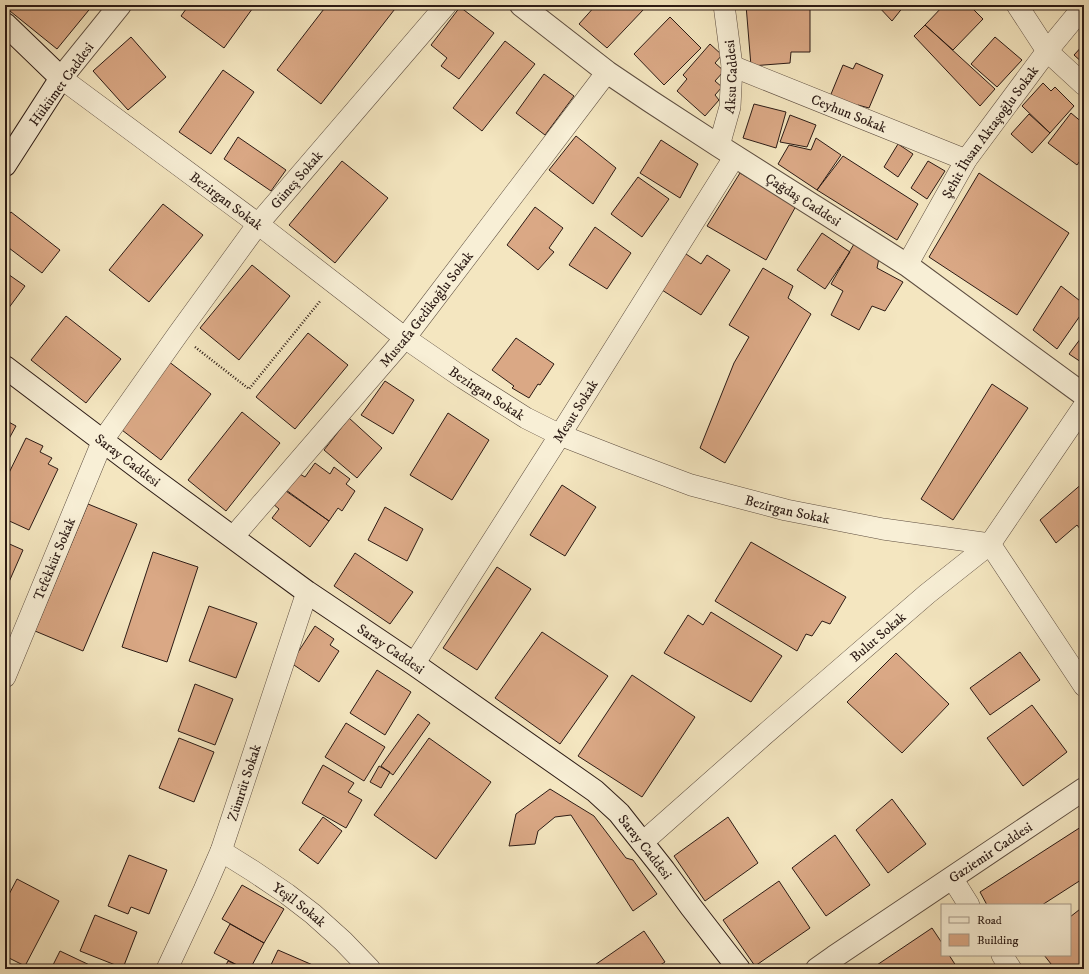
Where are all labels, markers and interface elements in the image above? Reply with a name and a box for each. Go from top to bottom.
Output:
street label: Aksu Caddesi [721,38,742,116]
street label: Hükümet Caddesi [25,39,98,130]
street label: Şehit İhsan Aktaşoğlu Sokak [938,62,1043,202]
street label: Ceyhun Sokak [808,91,889,137]
street label: Güneş Sokak [267,147,327,213]
street label: Bezirgan Sokak [186,168,266,234]
street label: Çağdaş Caddesi [762,170,844,231]
street label: Mustafa Gedikoğlu Sokak [376,248,478,371]
street label: Bezirgan Sokak [445,363,528,425]
street label: Mesut Sokak [549,376,603,446]
street label: Saray Caddesi [91,430,164,491]
street label: Bezirgan Sokak [743,492,831,528]
street label: Tefekkür Sokak [30,515,80,603]
street label: Bulut Sokak [847,608,910,666]
street label: Saray Caddesi [353,620,428,679]
street label: Zümrüt Sokak [224,742,266,823]
street label: Saray Caddesi [614,811,676,883]
street label: Gaziemir Caddesi [945,818,1036,887]
street label: Yeşil Sokak [269,879,330,932]
legend [941,904,1071,956]
text: Road [977,913,1002,928]
text: Building [977,933,1018,948]

